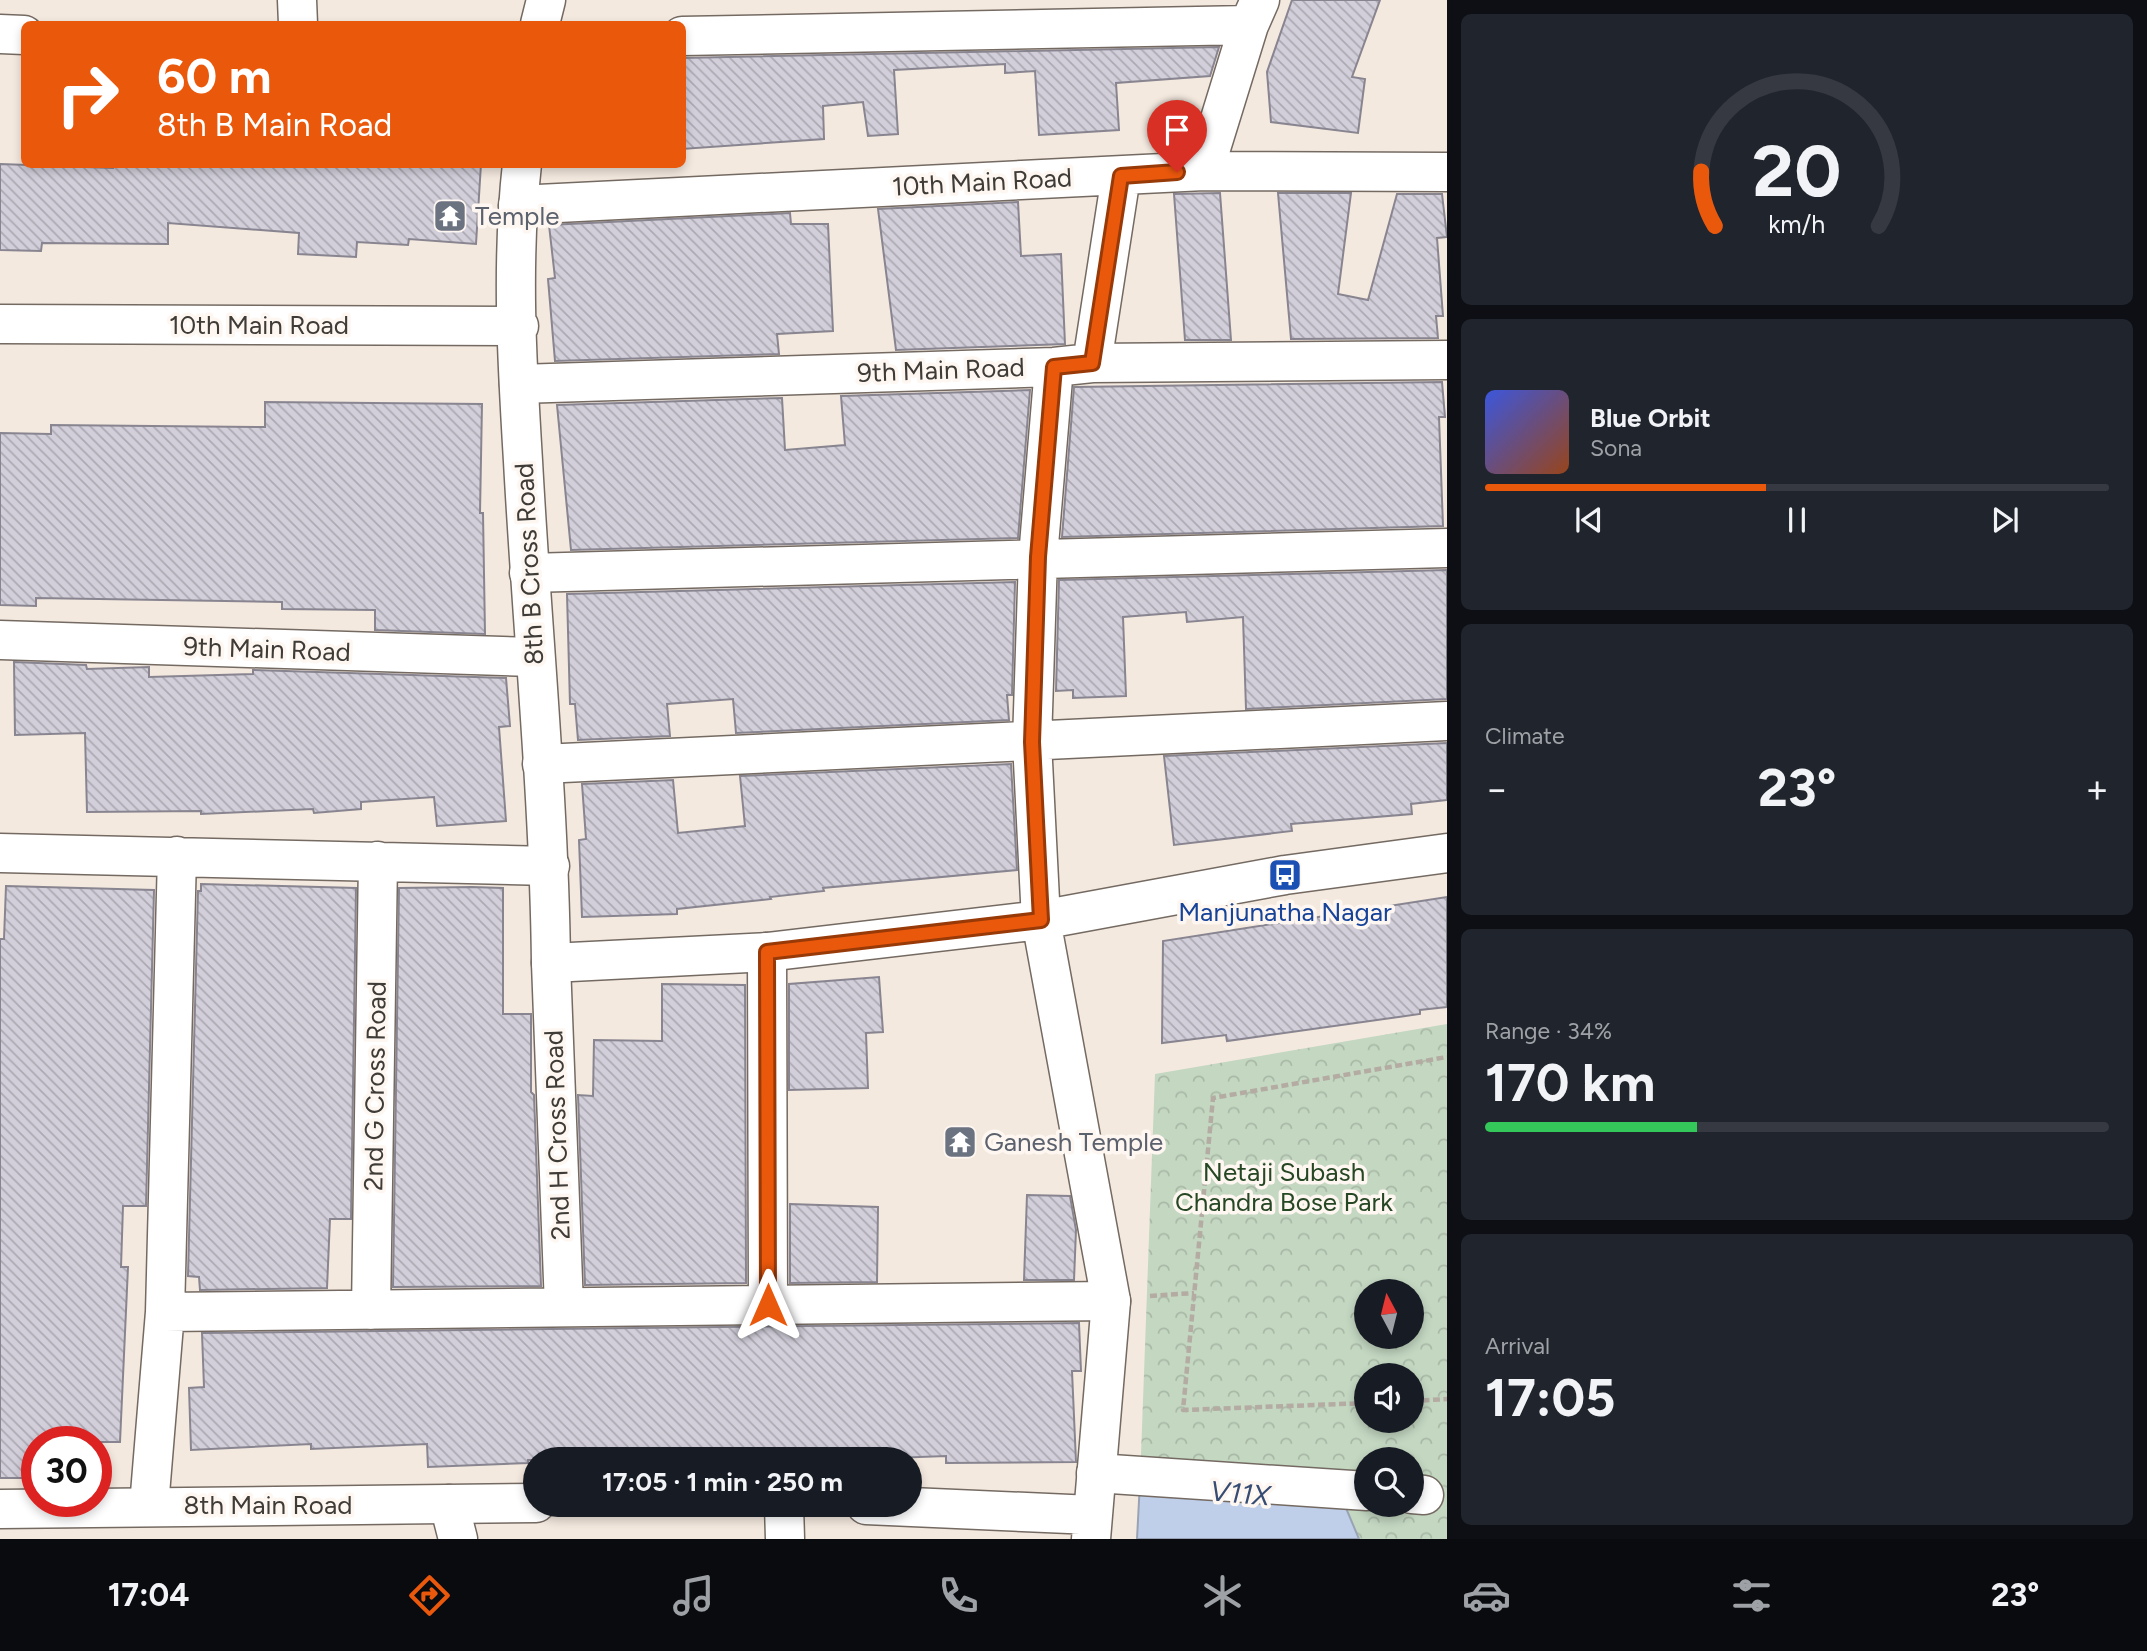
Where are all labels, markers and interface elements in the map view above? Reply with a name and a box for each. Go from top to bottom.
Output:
text: 60 m [157,46,272,105]
icon: right [42,49,133,140]
pin [1147,100,1207,172]
text: 8th B Main Road [157,106,392,144]
icon: arrive [1158,111,1196,149]
text: 20 [1752,127,1842,214]
street label: 10th Main Road [891,161,1073,203]
temple icon: Temple [431,197,469,235]
place label: Temple [475,200,559,232]
text: km/h [1768,208,1826,238]
street label: 10th Main Road [169,309,349,341]
street label: 9th Main Road [857,351,1025,389]
text: Blue Orbit [1590,402,1711,434]
text: Sona [1590,434,1642,462]
street label: 8th B Cross Road [508,462,550,666]
icon: previous [1570,501,1608,539]
icon: pause [1778,501,1816,539]
icon: next [1986,501,2024,539]
street label: 9th Main Road [183,630,351,668]
text: Climate [1485,722,1564,750]
text: 23° [1758,757,1836,819]
text: − [1485,766,1509,812]
text: + [2085,766,2109,812]
bus stop icon: Manjunatha Nagar [1266,856,1304,894]
place label: Manjunatha Nagar [1178,896,1392,928]
street label: 2nd G Cross Road [357,981,393,1191]
text: Range · 34% [1485,1017,1612,1045]
street label: 2nd H Cross Road [537,1030,577,1240]
text: 170 km [1485,1052,1655,1114]
temple icon: Ganesh Temple [941,1123,979,1161]
place label: Ganesh Temple [984,1126,1163,1158]
park label: Netaji Subash Chandra Bose Park [1175,1156,1393,1218]
position arrow [731,1268,805,1342]
north arrow [1354,1279,1424,1349]
map controls [1354,1279,1424,1517]
text: Arrival [1485,1332,1550,1360]
button: sound [1354,1363,1424,1433]
text: 17:05 [1485,1367,1615,1429]
speed limit sign: 30 [21,1426,112,1517]
button: search [1354,1447,1424,1517]
text: 17:05 · 1 min · 250 m [602,1466,843,1498]
water label: V11X [1209,1473,1274,1513]
street label: 8th Main Road [184,1489,352,1521]
icon: directions [405,1571,454,1620]
icon: music [669,1571,718,1620]
icon: phone [934,1571,983,1620]
icon: climate [1198,1571,1247,1620]
icon: car [1462,1571,1511,1620]
icon: filters [1727,1571,1776,1620]
text: 17:04 [108,1576,190,1614]
text: 23° [1991,1576,2039,1614]

